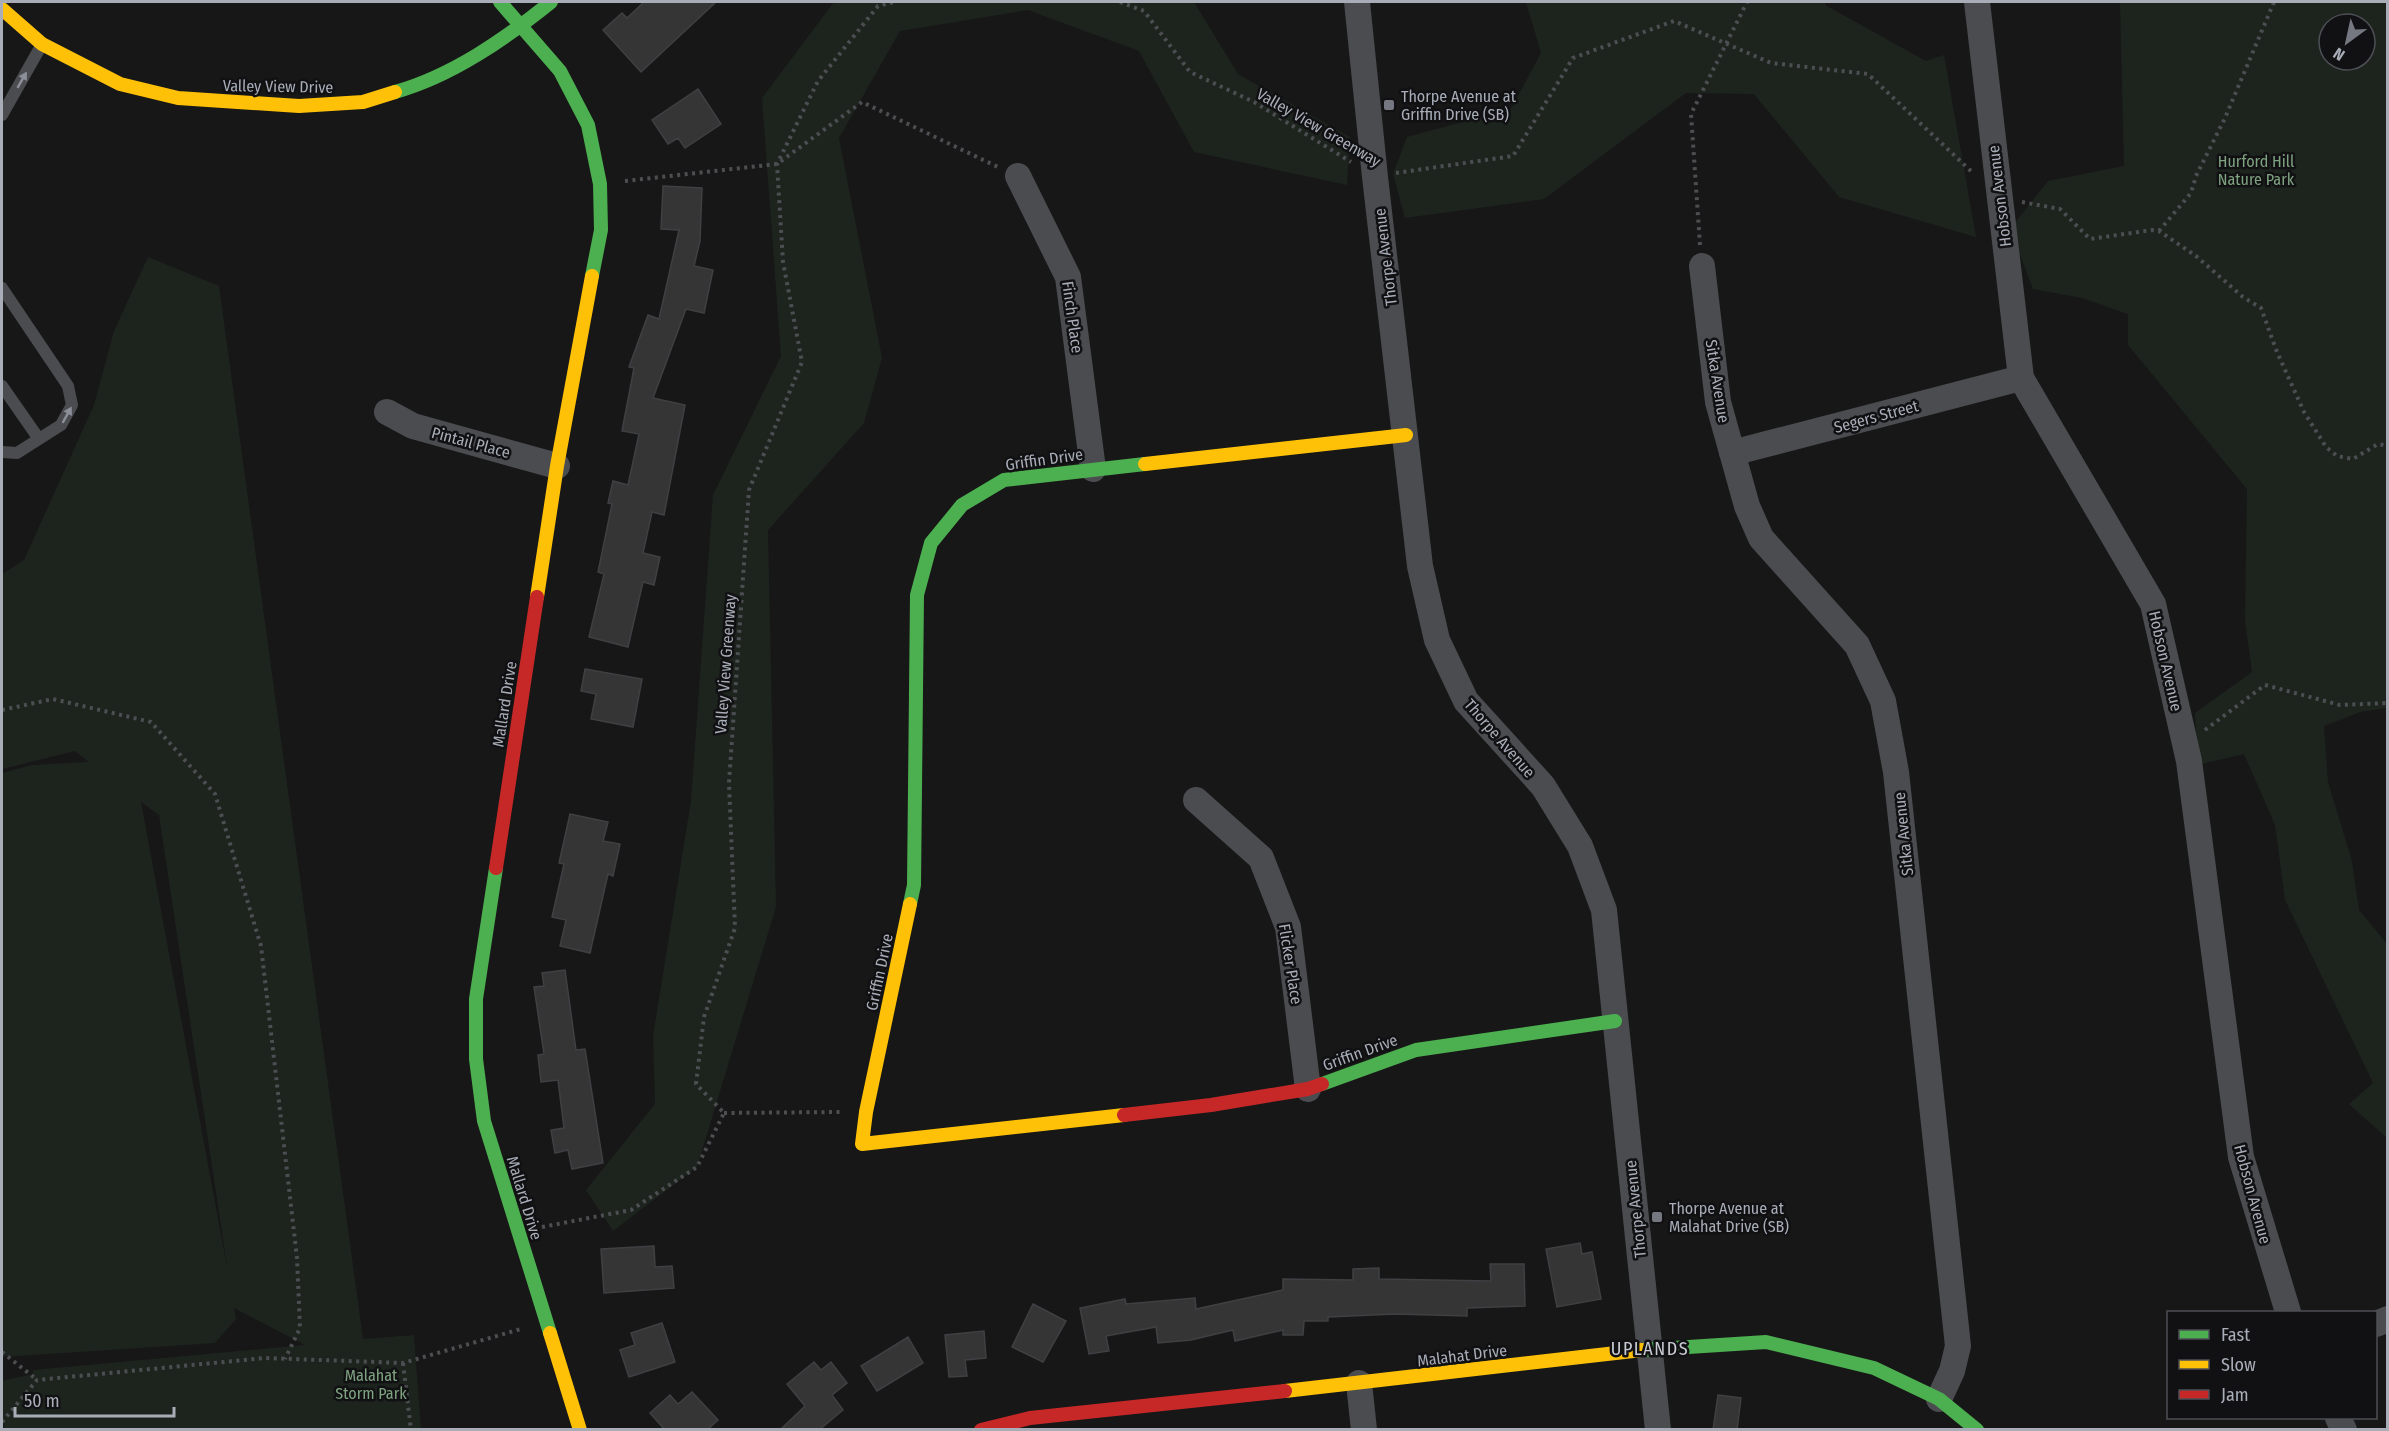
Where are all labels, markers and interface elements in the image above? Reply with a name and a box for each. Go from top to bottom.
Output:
north arrow [2317,12,2377,72]
text: N [2330,44,2348,65]
one-way arrow [17,71,27,88]
street label: Valley View Drive [223,76,333,97]
street label: Valley View Greenway [1253,84,1385,171]
place label: Thorpe Avenue at Griffin Drive (SB) [1401,87,1517,124]
marker: Thorpe Avenue at Griffin Drive (SB) [1382,98,1396,112]
street label: Hobson Avenue [1984,144,2015,248]
park label: Hurford Hill Nature Park [2218,152,2295,189]
street label: Thorpe Avenue [1370,207,1401,307]
street label: Finch Place [1058,280,1087,354]
street label: Sitka Avenue [1702,338,1733,424]
street label: Segers Street [1832,396,1921,437]
one-way arrow [61,407,72,423]
street label: Pintail Place [430,423,512,462]
street label: Griffin Drive [1004,445,1084,474]
street label: Valley View Greenway [711,593,740,735]
street label: Hobson Avenue [2145,609,2186,713]
street label: Mallard Drive [488,660,521,748]
street label: Thorpe Avenue [1460,695,1539,782]
street label: Sitka Avenue [1890,791,1917,877]
street label: Flicker Place [1275,923,1306,1006]
street label: Griffin Drive [862,932,897,1012]
street label: Griffin Drive [1320,1030,1400,1075]
street label: Hobson Avenue [2230,1142,2275,1246]
street label: Mallard Drive [503,1154,546,1242]
street label: Thorpe Avenue [1621,1159,1650,1259]
place label: Thorpe Avenue at Malahat Drive (SB) [1669,1199,1789,1236]
marker: Thorpe Avenue at Malahat Drive (SB) [1650,1210,1664,1224]
legend [2167,1311,2377,1419]
text: Fast [2221,1324,2250,1346]
district label: UPLANDS [1611,1338,1689,1360]
street label: Malahat Drive [1416,1341,1508,1370]
text: Slow [2221,1354,2256,1376]
park label: Malahat Storm Park [335,1366,407,1403]
scale bar [15,1380,174,1418]
text: Jam [2221,1384,2249,1406]
text: 50 m [24,1390,60,1412]

